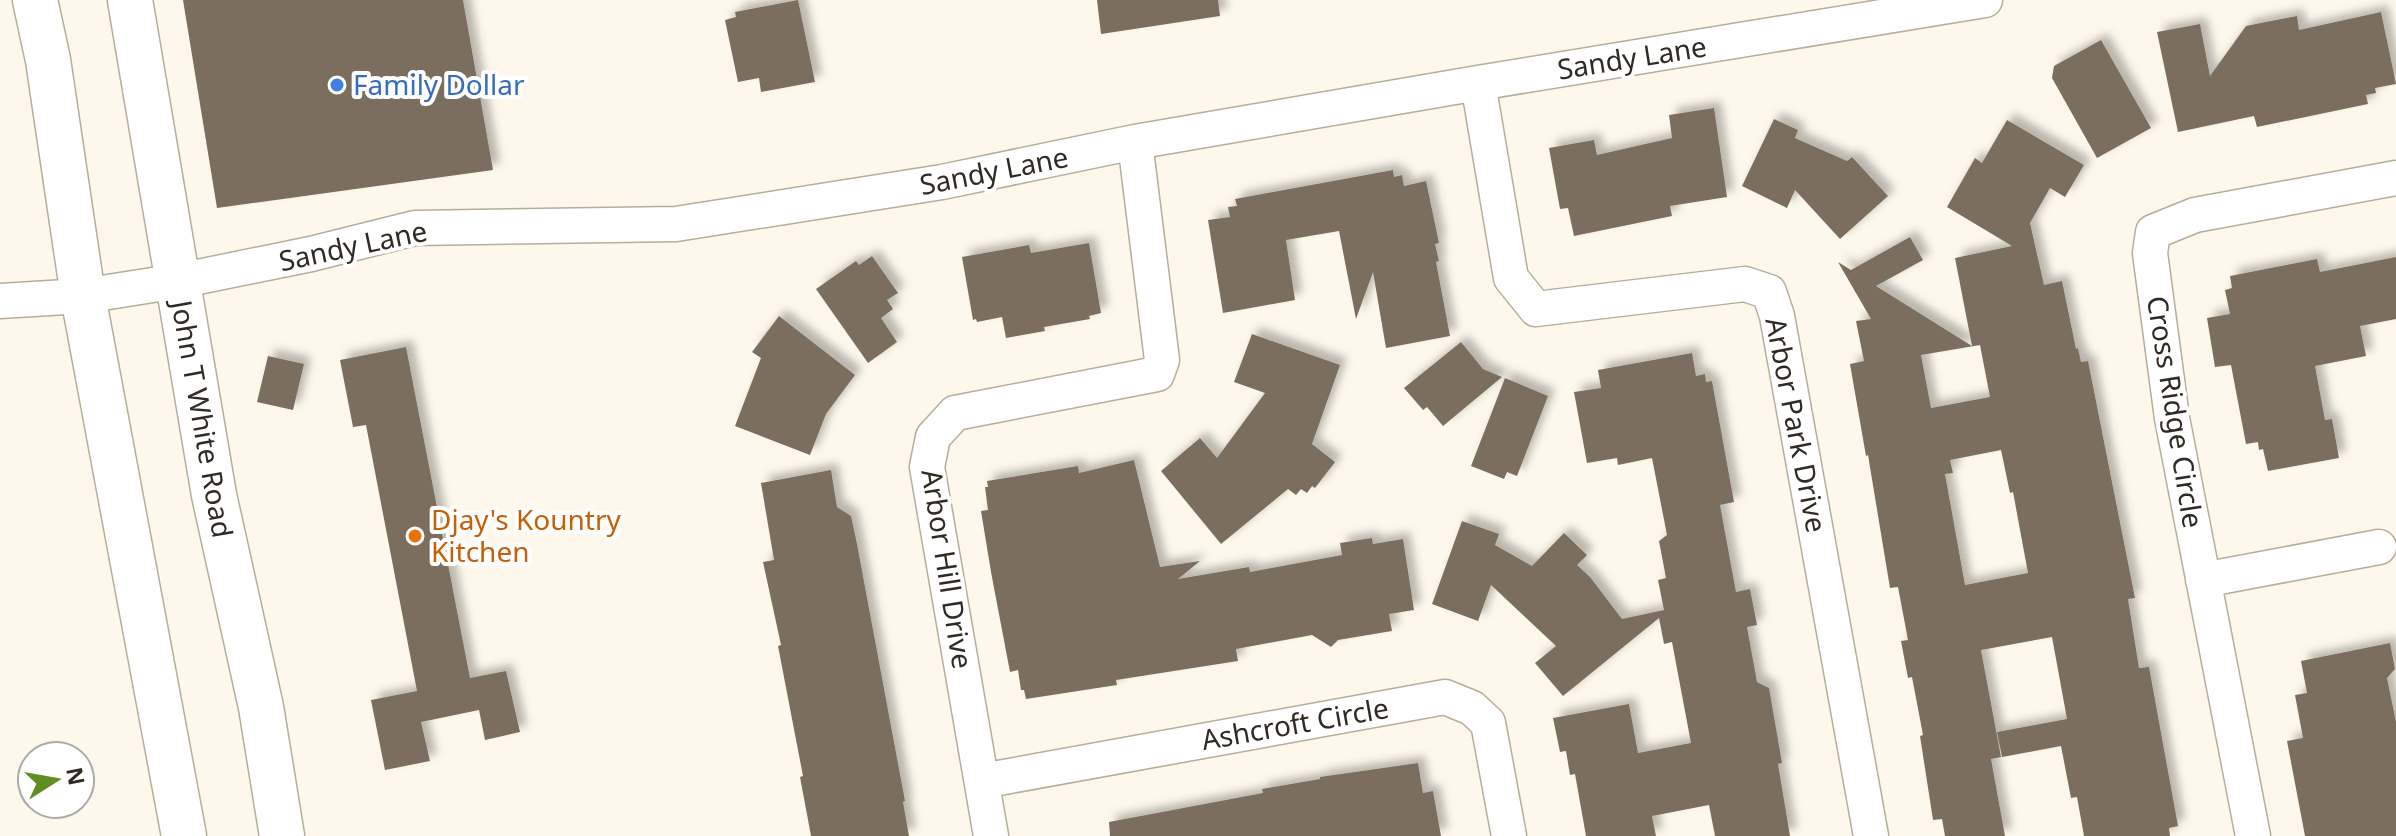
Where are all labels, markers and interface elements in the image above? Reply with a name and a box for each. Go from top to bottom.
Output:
street label: Sandy Lane [1554,26,1709,88]
place label: Family Dollar [353,65,525,103]
marker: Family Dollar [328,76,346,94]
street label: Sandy Lane [916,137,1071,203]
street label: Sandy Lane [275,211,430,279]
street label: Cross Ridge Circle [2139,293,2213,531]
street label: John T White Road [163,294,243,540]
street label: Arbor Park Drive [1758,314,1836,536]
street label: Arbor Hill Drive [913,466,983,671]
place label: Djay's Kountry Kitchen [431,500,621,570]
marker: Djay's Kountry Kitchen [406,527,424,545]
street label: Ashcroft Circle [1198,688,1391,758]
north arrow [16,740,96,820]
text: N [60,764,93,788]

